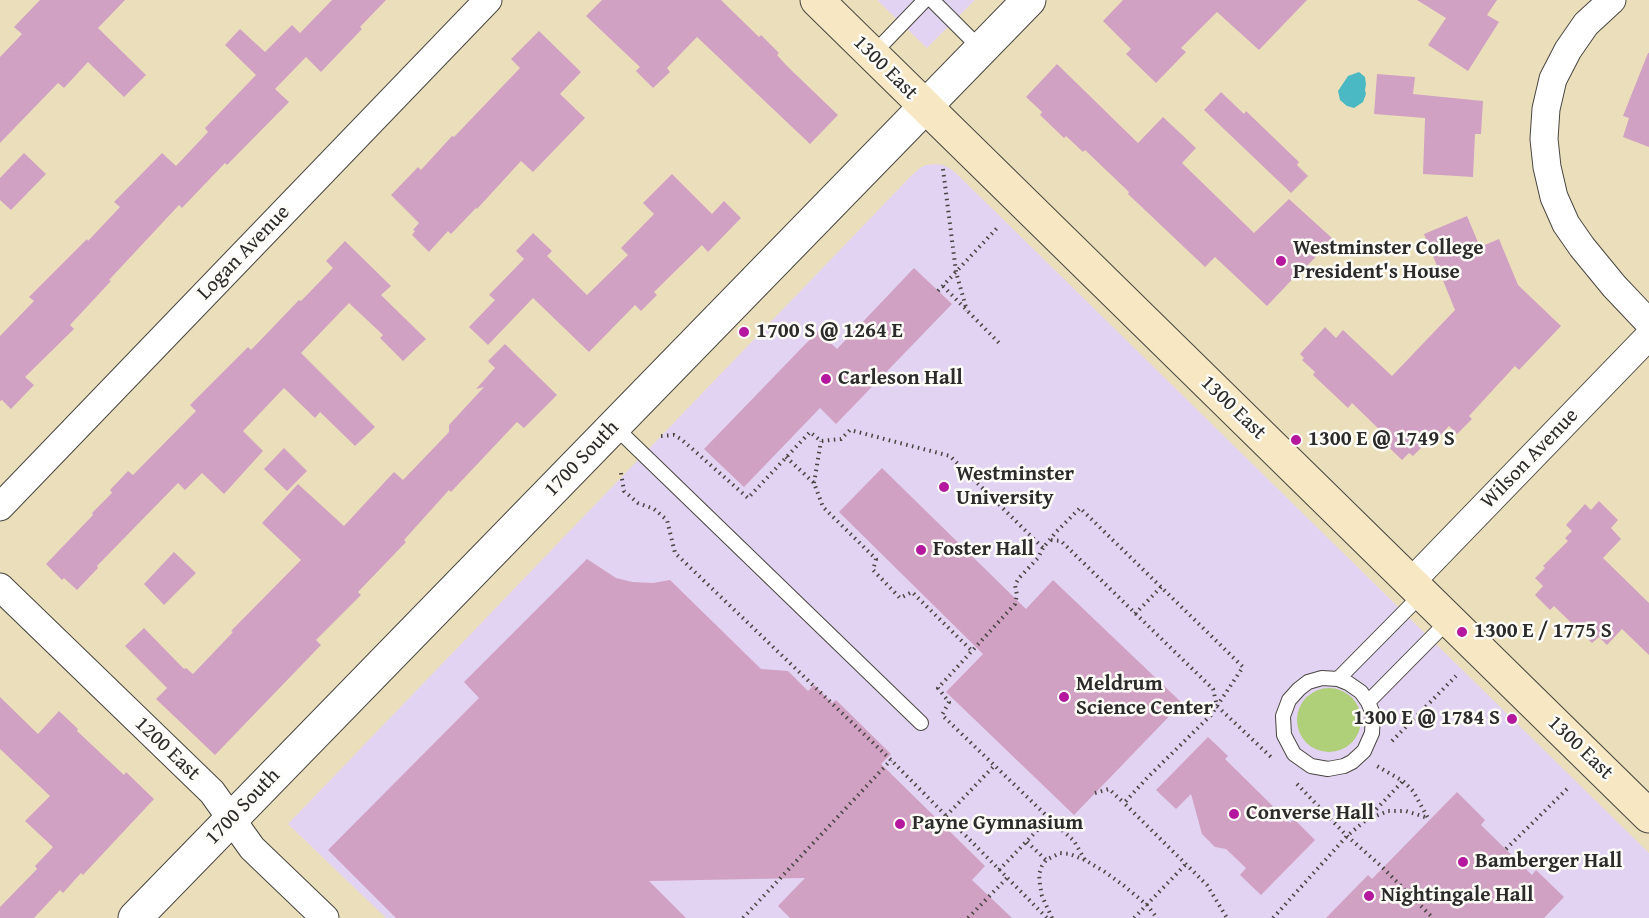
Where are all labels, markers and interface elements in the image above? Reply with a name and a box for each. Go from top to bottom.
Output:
street label: 1300 East [847,30,923,106]
street label: Logan Avenue [192,200,296,306]
place label: Westminster College President's House [1293,236,1484,286]
marker: Westminster College President's House [1274,254,1288,268]
place label: 1700 S @ 1264 E [756,319,903,345]
marker: 1700 S @ 1264 E [737,325,751,339]
place label: Carleson Hall [838,366,963,392]
street label: 1300 East [1195,371,1271,445]
marker: Carleson Hall [819,372,833,386]
street label: Wilson Avenue [1476,404,1584,514]
street label: 1700 South [539,416,625,502]
place label: 1300 E @ 1749 S [1308,427,1455,453]
marker: 1300 E @ 1749 S [1289,433,1303,447]
place label: Westminster University [956,462,1074,512]
marker: Westminster University [937,480,951,494]
place label: Foster Hall [933,537,1034,563]
marker: Foster Hall [914,543,928,557]
place label: 1300 E / 1775 S [1474,619,1612,645]
marker: 1300 E / 1775 S [1455,625,1469,639]
place label: Meldrum Science Center [1076,672,1213,722]
marker: Meldrum Science Center [1057,690,1071,704]
place label: 1300 E @ 1784 S [1353,706,1500,732]
street label: 1300 East [1542,711,1618,785]
street label: 1200 East [129,712,205,786]
marker: 1300 E @ 1784 S [1505,712,1519,726]
street label: 1700 South [200,764,286,850]
place label: Converse Hall [1246,801,1374,827]
marker: Converse Hall [1227,807,1241,821]
place label: Payne Gymnasium [912,811,1083,837]
marker: Payne Gymnasium [893,817,907,831]
place label: Bamberger Hall [1475,849,1622,875]
marker: Bamberger Hall [1456,855,1470,869]
place label: Nightingale Hall [1381,883,1534,909]
marker: Nightingale Hall [1362,889,1376,903]

